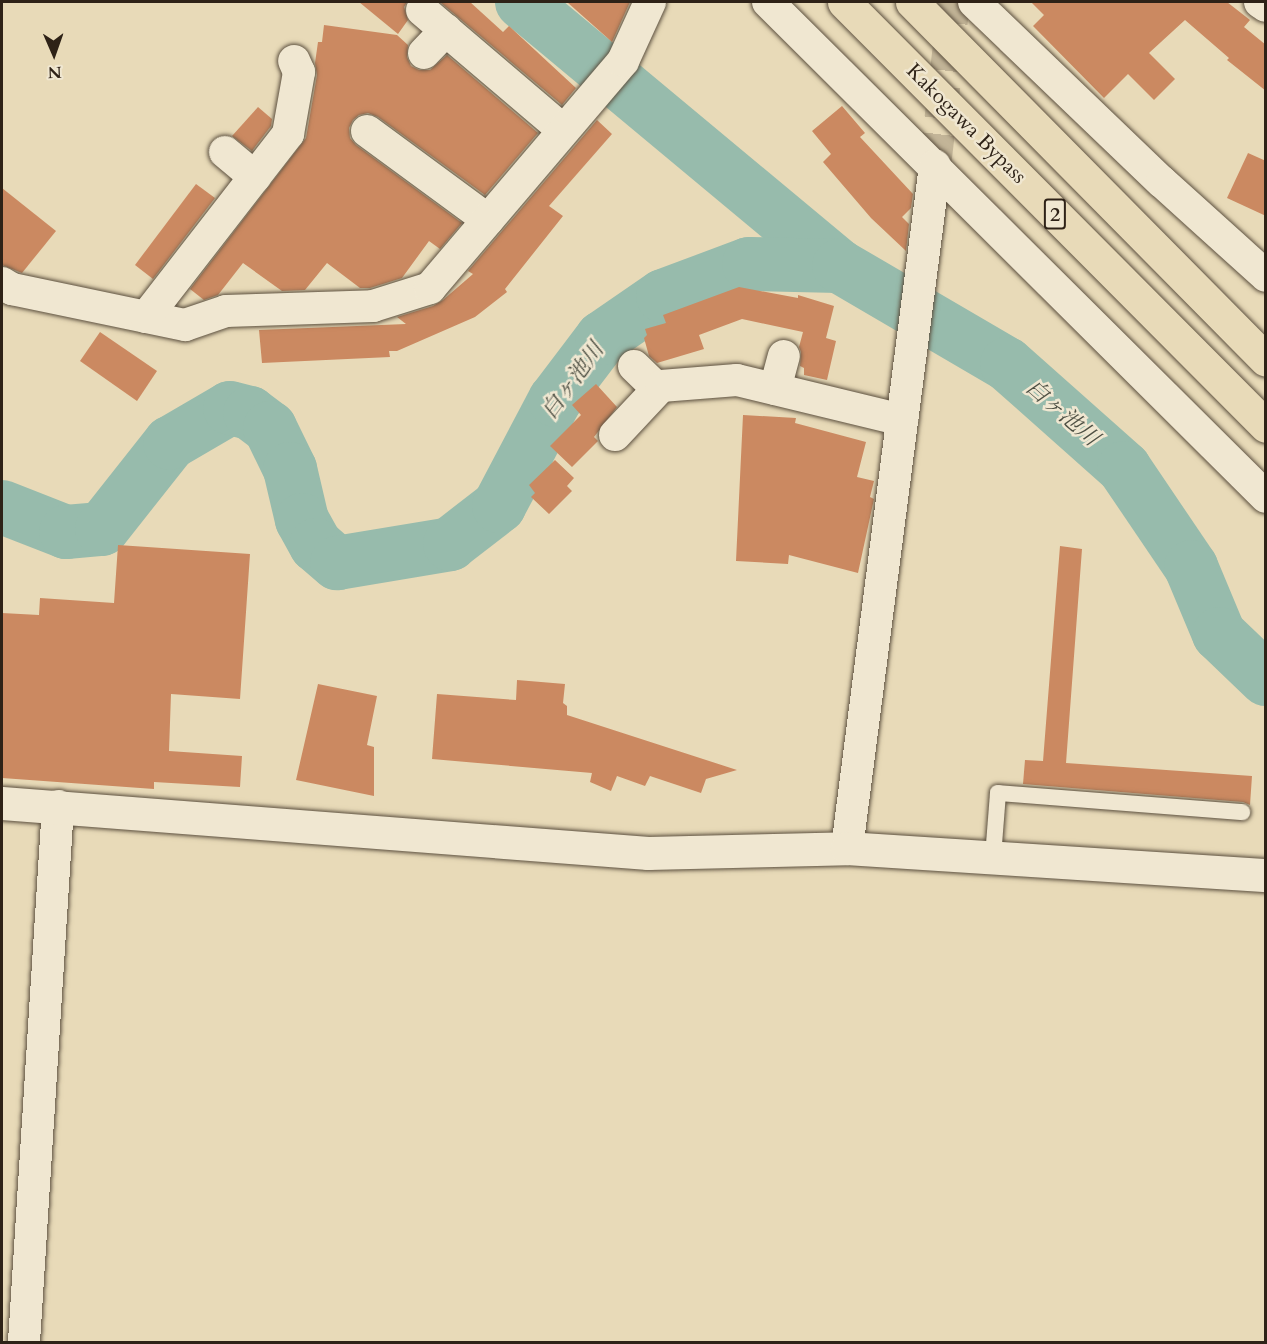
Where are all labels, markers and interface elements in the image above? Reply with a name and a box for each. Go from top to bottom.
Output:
north arrow [24,24,84,84]
street label: Kakogawa Bypass [901,59,1031,189]
text: N [47,61,62,83]
road number: 2 [1043,197,1067,231]
water label: 白ヶ池川 [536,338,610,424]
water label: 白ヶ池川 [1020,374,1104,452]

